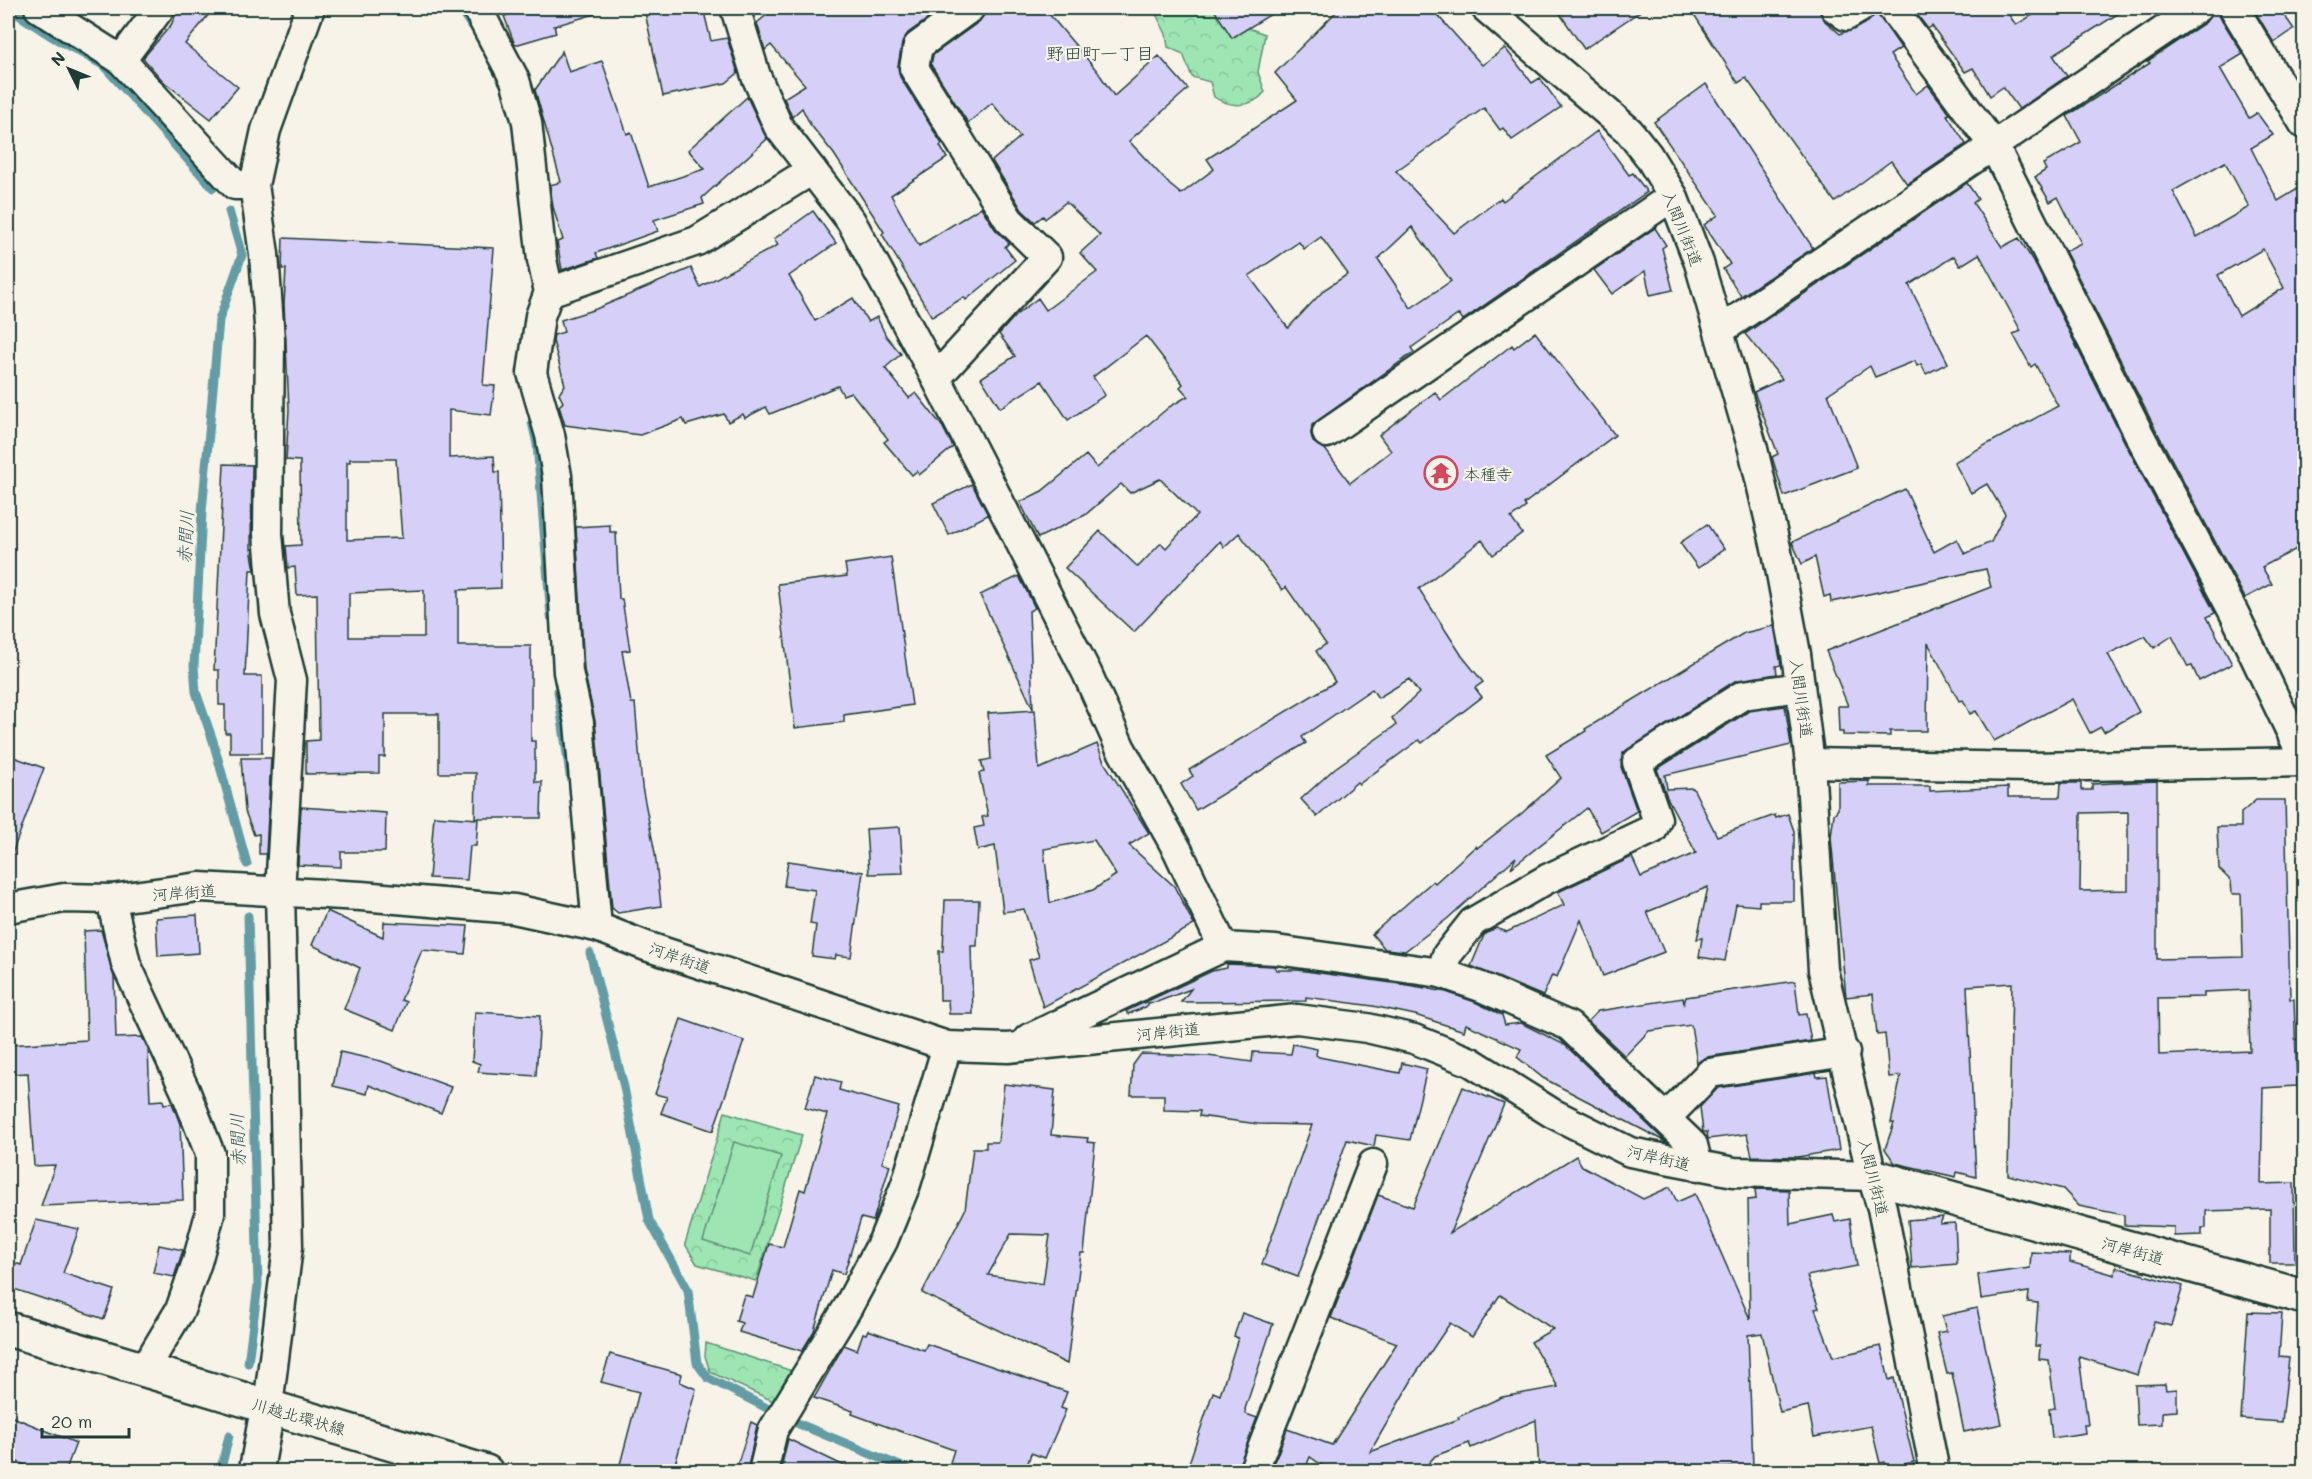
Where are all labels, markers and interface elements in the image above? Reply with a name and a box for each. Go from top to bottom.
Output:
north arrow [39,39,99,99]
district label: 野田町一丁目 [1046,41,1154,65]
text: N [46,47,69,70]
street label: 入間川街道 [1658,187,1708,269]
temple icon: 本種寺 [1423,455,1459,491]
place label: 本種寺 [1464,463,1512,484]
water label: 赤間川 [172,509,198,565]
street label: 入間川街道 [1786,657,1818,739]
street label: 河岸街道 [151,879,217,905]
street label: 河岸街道 [646,937,714,977]
street label: 河岸街道 [1135,1017,1201,1045]
water label: 赤間川 [224,1113,250,1167]
street label: 入間川街道 [1854,1136,1894,1218]
street label: 河岸街道 [1625,1140,1693,1174]
street label: 河岸街道 [2099,1232,2167,1268]
street label: 川越北環状線 [250,1393,348,1439]
scale bar [42,1401,129,1439]
text: 20 m [51,1409,92,1433]

